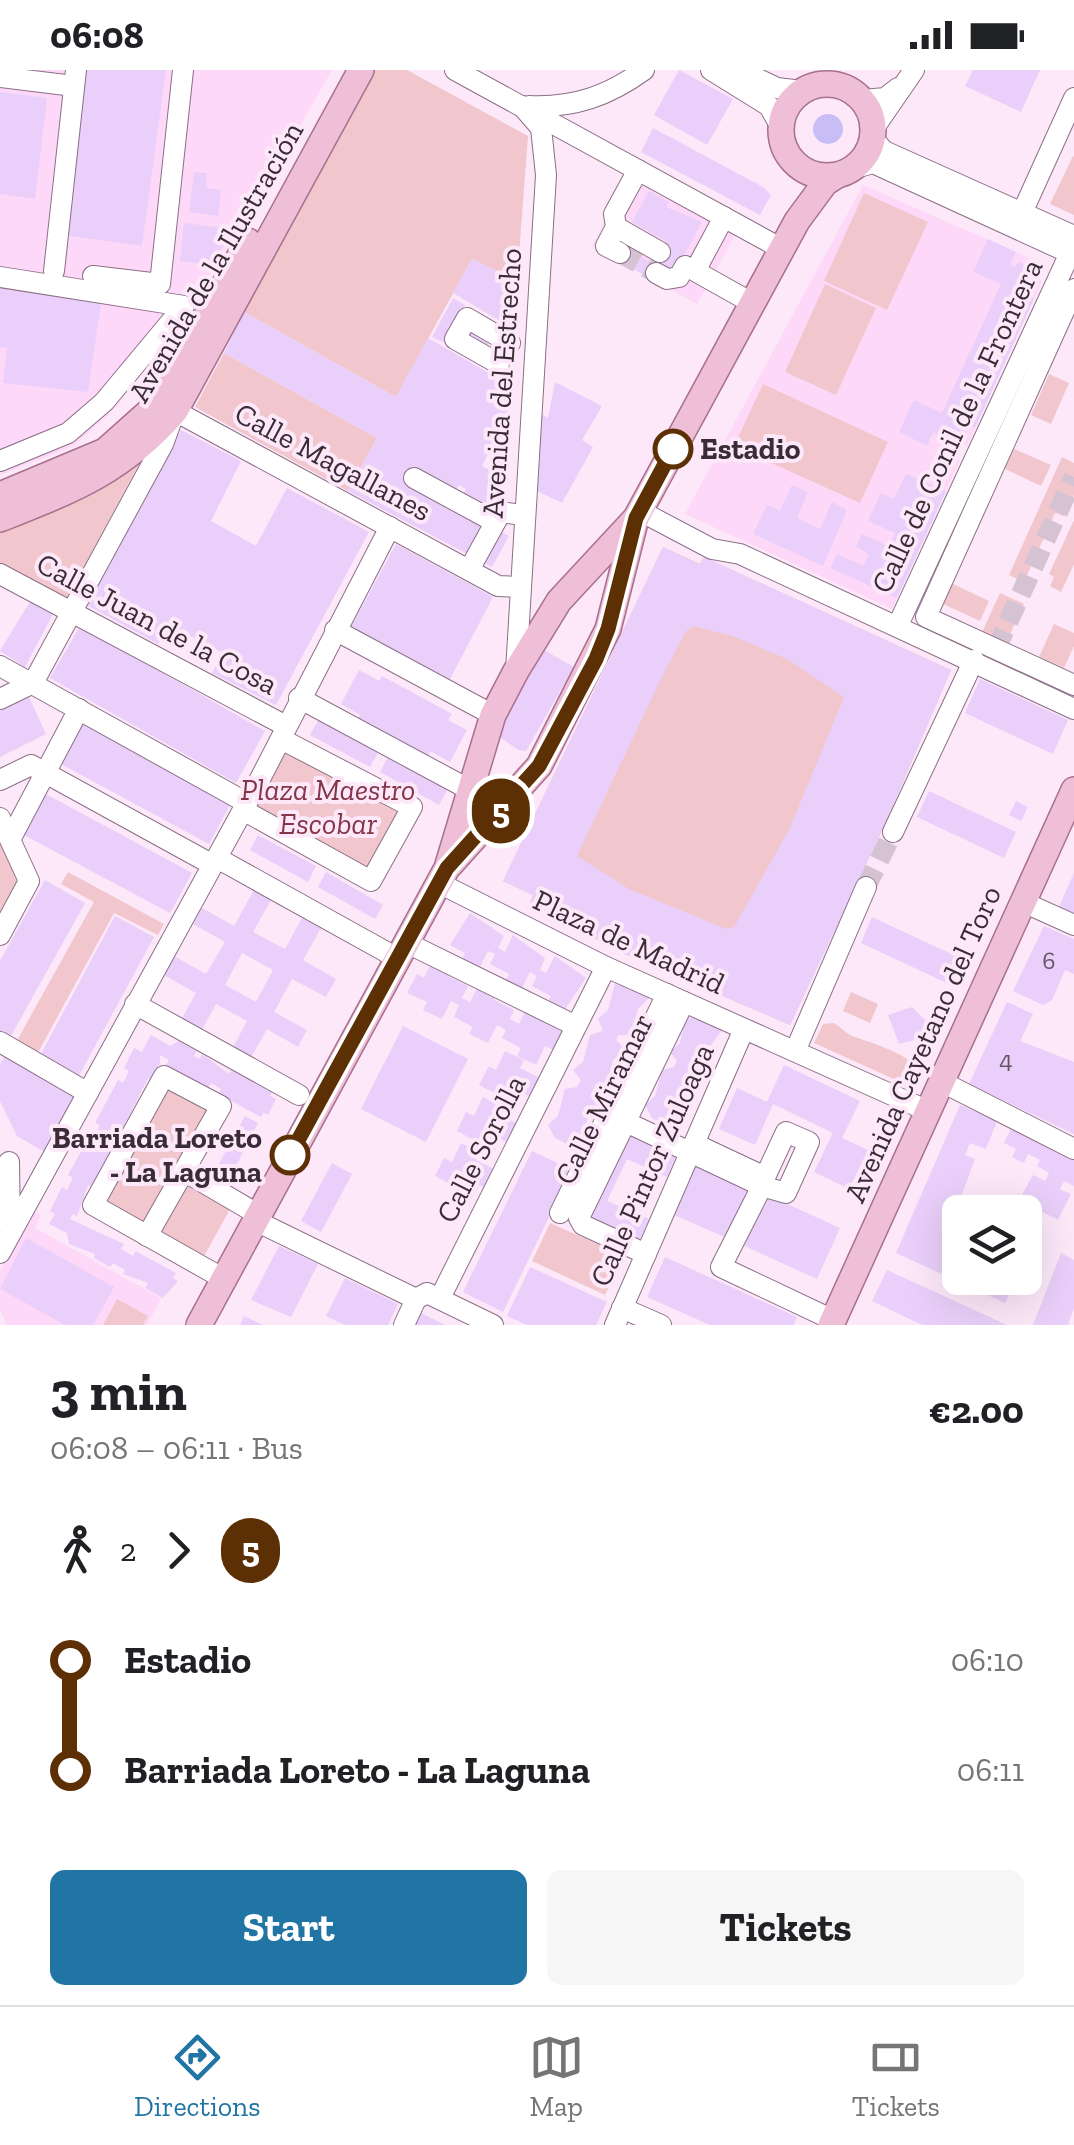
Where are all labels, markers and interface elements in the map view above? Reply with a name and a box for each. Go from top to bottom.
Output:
text: 06:08 [50,12,144,58]
street label: Avenida de la Ilustración [121,115,311,409]
street label: Avenida del Estrecho [475,247,529,519]
street label: Calle de Conil de la Frontera [864,253,1050,599]
street label: Calle Magallanes [229,395,437,529]
marker: Estadio [654,430,692,468]
place label: Estadio [700,431,801,467]
street label: Calle Juan de la Cosa [30,545,284,703]
park label: Plaza Maestro Escobar [240,772,416,842]
line badge: 5 [468,778,534,844]
text: 5 [492,790,510,832]
street label: Avenida Cayetano del Toro [837,880,1009,1208]
street label: Plaza de Madrid [528,882,731,1002]
house number: 6 [1042,945,1056,975]
street label: Calle Miramar [547,1008,661,1190]
street label: Calle Pintor Zuloaga [582,1038,722,1292]
house number: 4 [999,1044,1013,1074]
street label: Calle Sorolla [429,1069,533,1229]
place label: Barriada Loreto - La Laguna [52,1120,262,1190]
marker: Barriada Loreto - La Laguna [271,1136,309,1174]
map controls [942,1195,1042,1295]
button: layers [942,1195,1042,1295]
text: 3 min [50,1358,187,1424]
text: €2.00 [929,1387,1024,1433]
text: 06:08 – 06:11 · Bus [50,1429,303,1467]
icon: walk [50,1523,105,1578]
icon: forward [151,1523,206,1578]
text: 5 [241,1529,260,1571]
text: 2 [120,1531,136,1569]
text: Estadio [124,1637,251,1683]
text: 06:10 [951,1641,1024,1679]
text: Barriada Loreto - La Laguna [124,1747,590,1793]
text: 06:11 [957,1751,1024,1789]
button: Start [50,1870,527,1985]
button: Tickets [547,1870,1024,1985]
tab: Directions [134,2030,260,2123]
tab: Map [529,2030,584,2123]
tab: Tickets [852,2030,940,2123]

